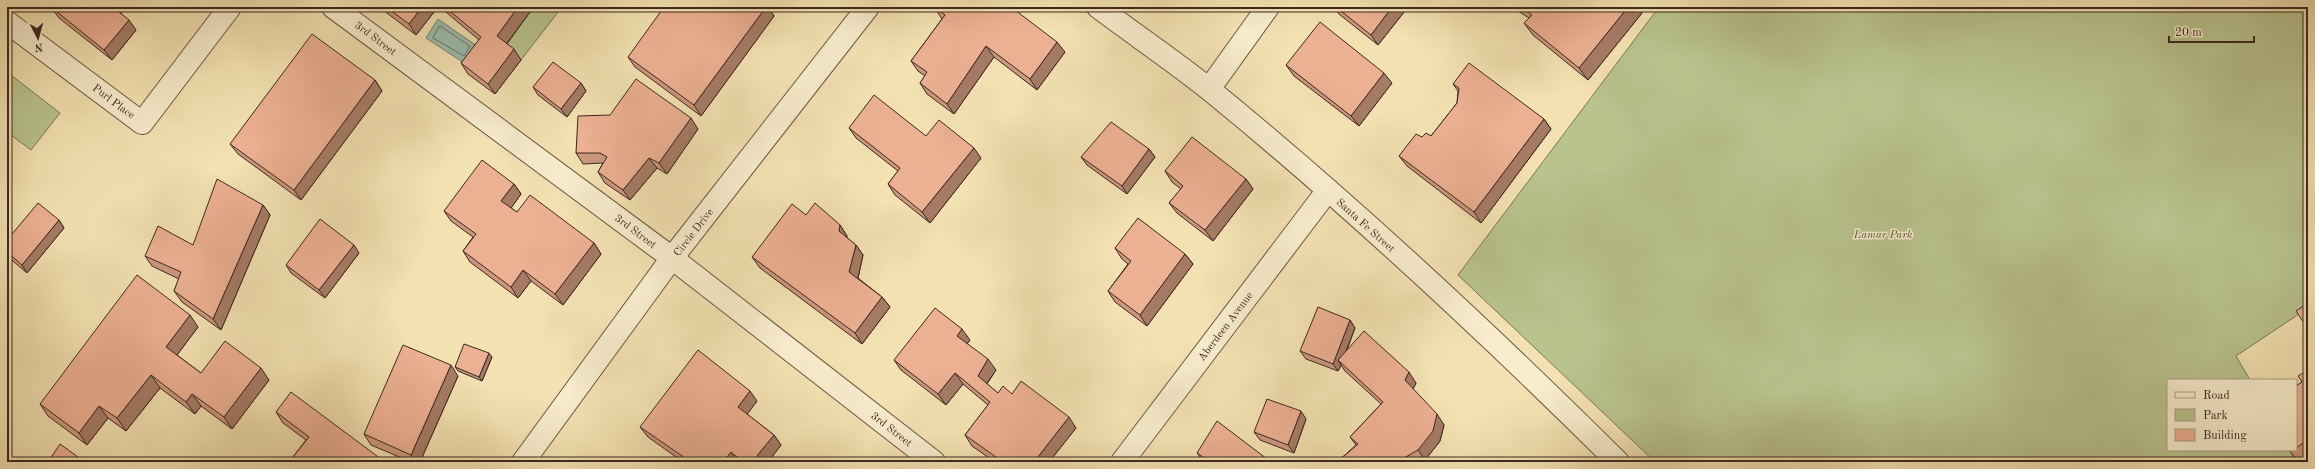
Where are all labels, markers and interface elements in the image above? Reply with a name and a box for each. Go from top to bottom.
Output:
north arrow [18,18,58,58]
scale bar [2169,18,2254,44]
street label: 3rd Street [352,20,398,58]
text: 20 m [2175,27,2202,39]
text: N [34,41,44,52]
street label: Purl Place [90,83,136,122]
street label: Santa Fe Street [1334,197,1396,255]
street label: Circle Drive [672,207,716,259]
street label: 3rd Street [612,213,658,251]
park label: Lamar Park [1853,230,1913,241]
street label: Aberdeen Avenue [1197,290,1256,364]
legend [2167,379,2297,451]
text: Road [2203,390,2230,402]
text: Park [2203,410,2228,422]
street label: 3rd Street [868,411,914,450]
text: Building [2203,430,2247,442]

